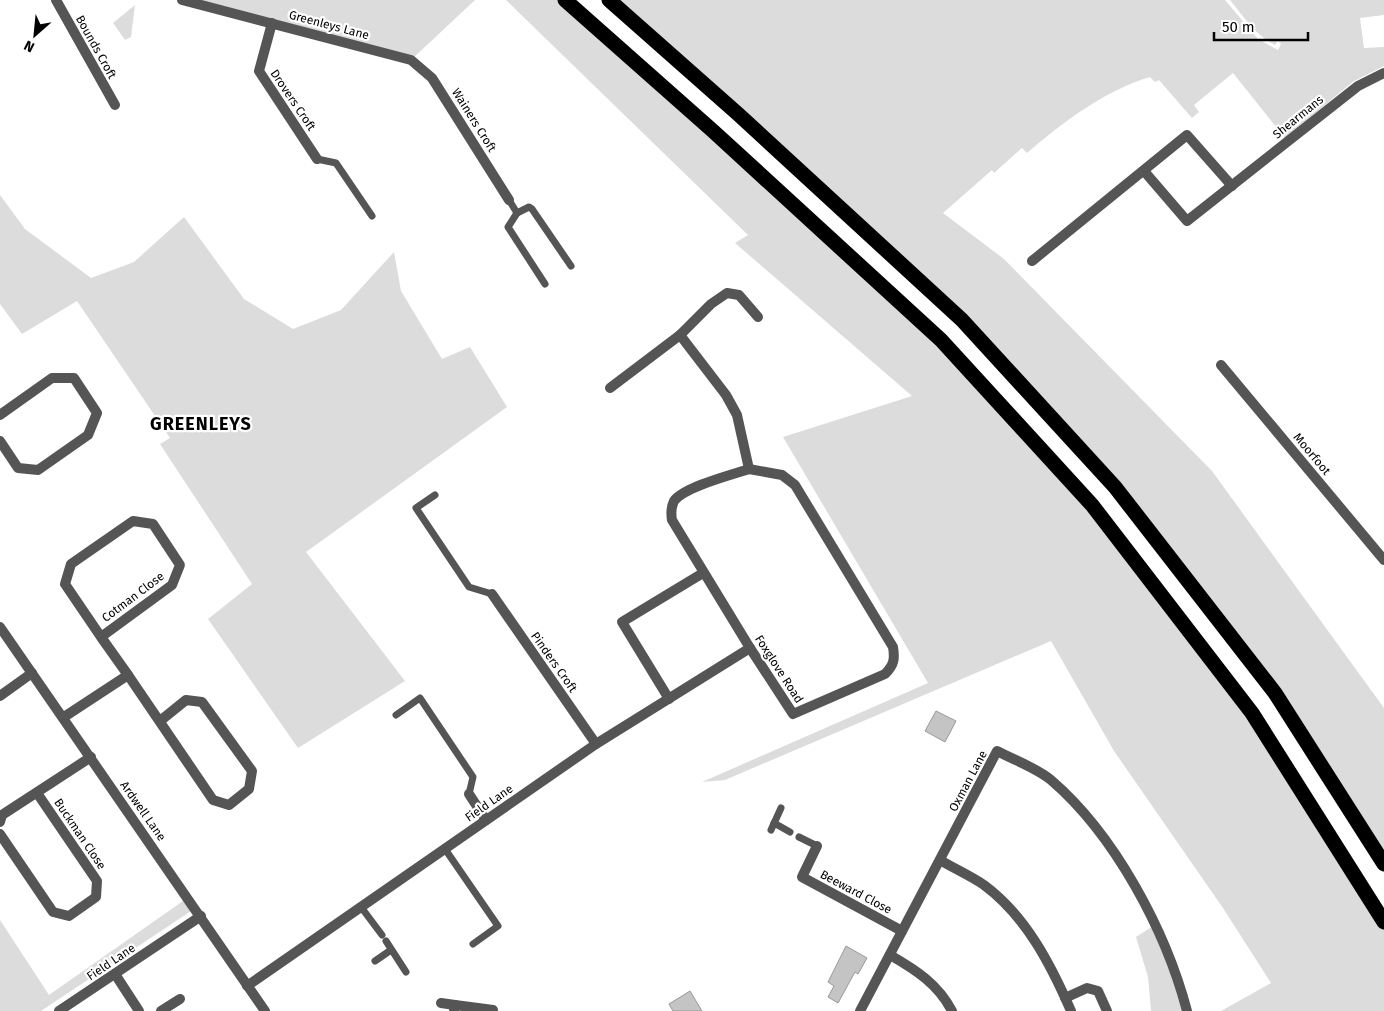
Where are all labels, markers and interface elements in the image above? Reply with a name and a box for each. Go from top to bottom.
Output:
street label: Greenleys Lane [287,8,371,42]
north arrow [10,10,60,60]
scale bar [1214,10,1308,42]
street label: Bounds Croft [73,13,120,82]
text: 50 m [1222,18,1255,36]
text: N [21,36,37,56]
street label: Drovers Croft [267,67,319,134]
street label: Wainers Croft [449,86,499,155]
street label: Shearmans [1270,92,1326,142]
district label: GREENLEYS [150,413,252,435]
street label: Moorfoot [1290,430,1334,478]
street label: Cotman Close [99,569,167,625]
street label: Pinders Croft [528,629,580,695]
street label: Foxglove Road [752,632,806,706]
street label: Oxman Lane [946,748,990,814]
street label: Ardwell Lane [117,778,169,844]
street label: Field Lane [462,781,516,825]
street label: Buckman Close [51,796,109,872]
street label: Beeward Close [818,867,894,917]
street label: Field Lane [84,941,138,983]

